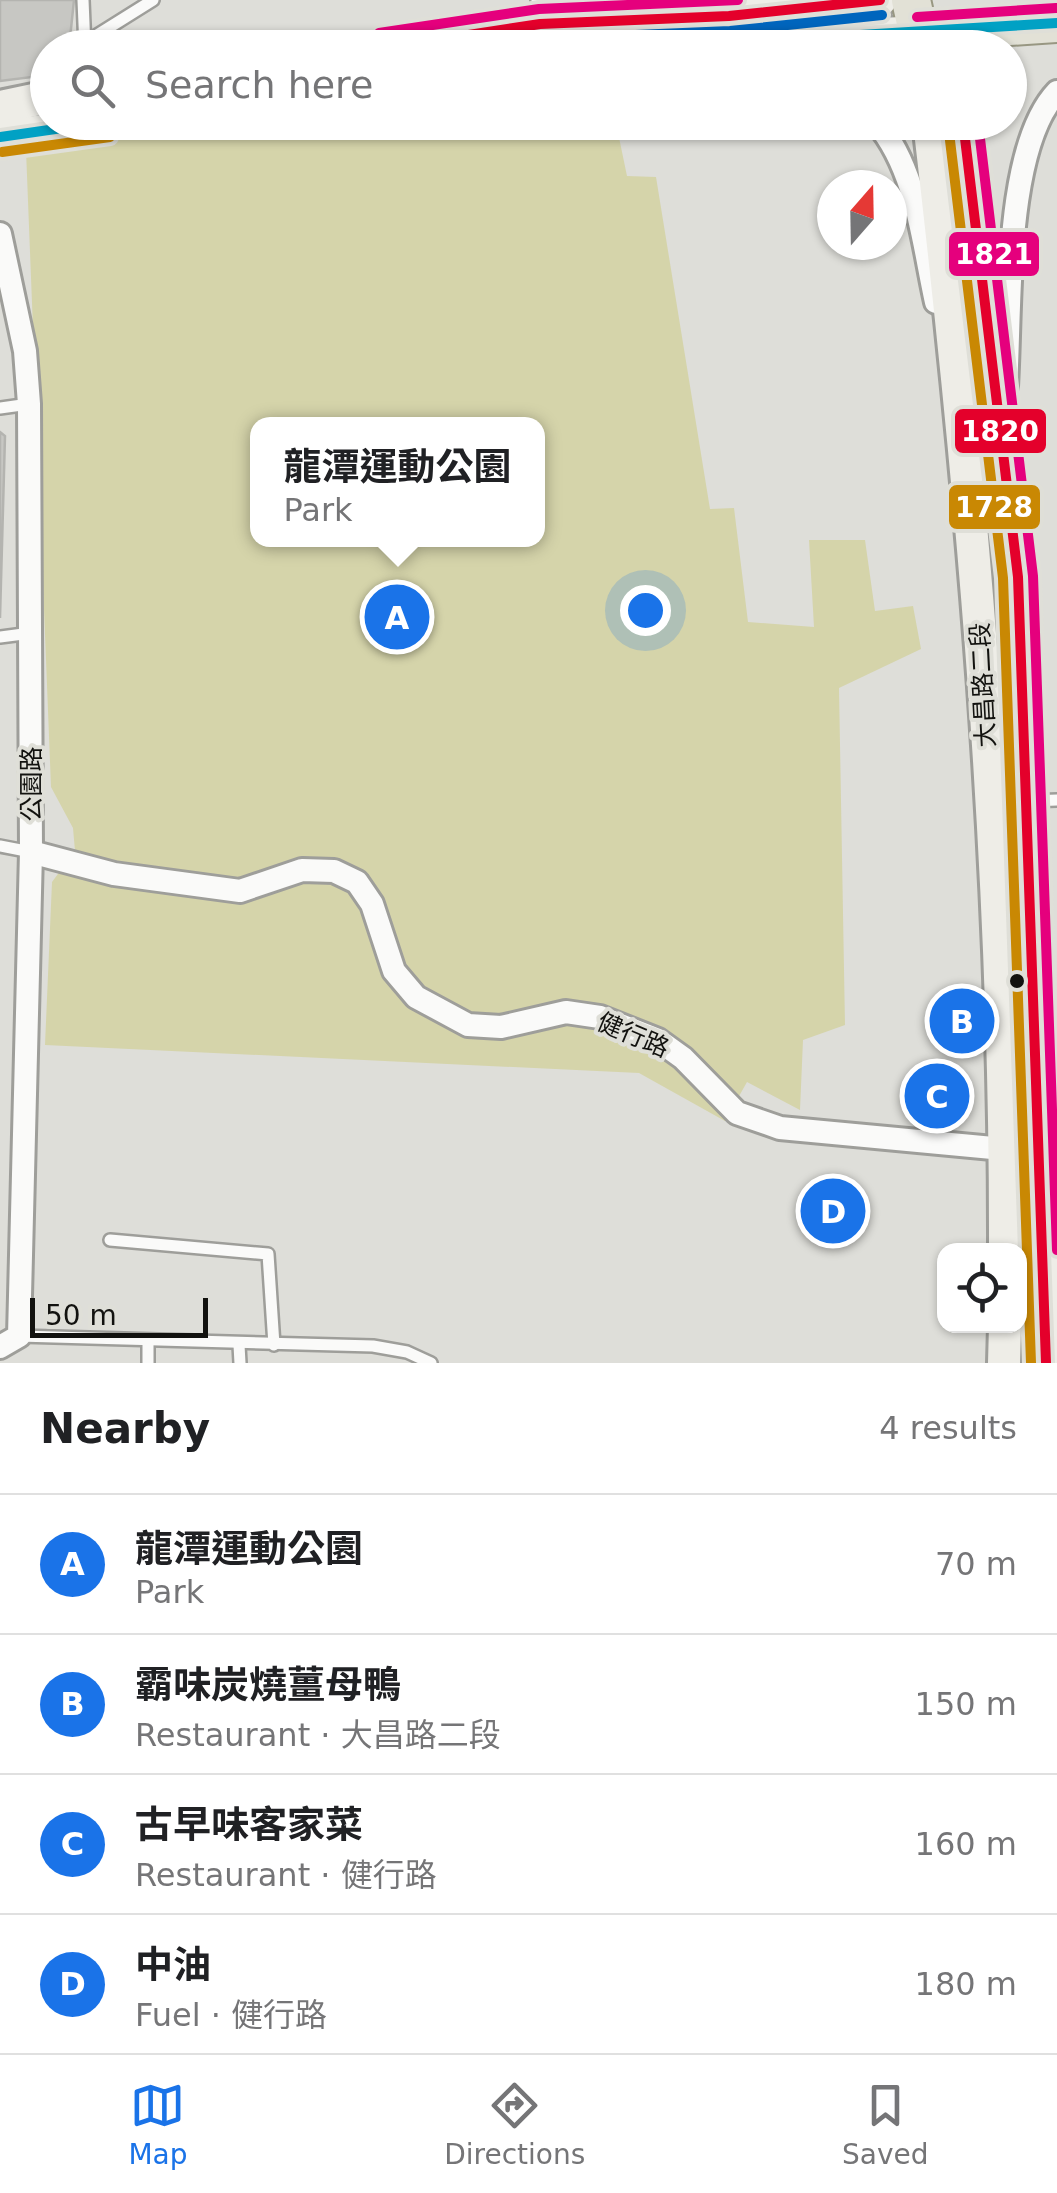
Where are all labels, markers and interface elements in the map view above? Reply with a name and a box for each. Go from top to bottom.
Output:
search box [30,30,1027,140]
icon: search [65,58,120,113]
text: Search here [145,63,373,107]
north arrow [817,170,907,260]
line badge: 1821 [947,230,1041,278]
text: 1821 [955,238,1033,271]
line badge: 1820 [953,407,1048,455]
text: 1820 [961,415,1039,448]
popup [250,417,545,547]
text: 龍潭運動公園 [283,445,512,489]
line badge: 1728 [947,483,1042,531]
text: Park [283,491,353,529]
text: 1728 [955,491,1033,524]
pin: A [364,580,430,654]
your location [620,585,671,636]
street label: 大昌路二段 [965,622,1001,748]
street label: 公園路 [17,746,46,822]
unlabelled marker [1007,971,1027,991]
pin: B [930,984,994,1058]
street label: 健行路 [593,1007,673,1063]
pin: C [904,1058,970,1134]
pin: D [800,1174,866,1248]
map controls [937,1243,1027,1333]
button: locate [937,1243,1027,1333]
scale bar [30,1293,208,1338]
text: 50 m [45,1299,117,1332]
text: Nearby [40,1404,210,1453]
text: 4 results [879,1409,1017,1447]
text: 龍潭運動公園 [135,1527,363,1571]
text: A [60,1545,85,1583]
text: 70 m [935,1545,1017,1583]
text: Park [135,1573,204,1611]
text: 霸味炭燒薑母鴨 [135,1663,401,1707]
text: B [60,1685,85,1723]
text: 150 m [915,1685,1017,1723]
text: Restaurant · 大昌路二段 [135,1716,501,1754]
text: 古早味客家菜 [135,1803,363,1847]
text: C [61,1825,84,1863]
text: 160 m [915,1825,1017,1863]
text: Restaurant · 健行路 [135,1856,437,1894]
text: 中油 [135,1943,211,1987]
text: D [59,1965,86,2003]
text: 180 m [915,1965,1017,2003]
text: Fuel · 健行路 [135,1996,327,2034]
tab: Map [128,2078,187,2171]
tab: Directions [444,2078,585,2171]
tab: Saved [842,2078,929,2171]

